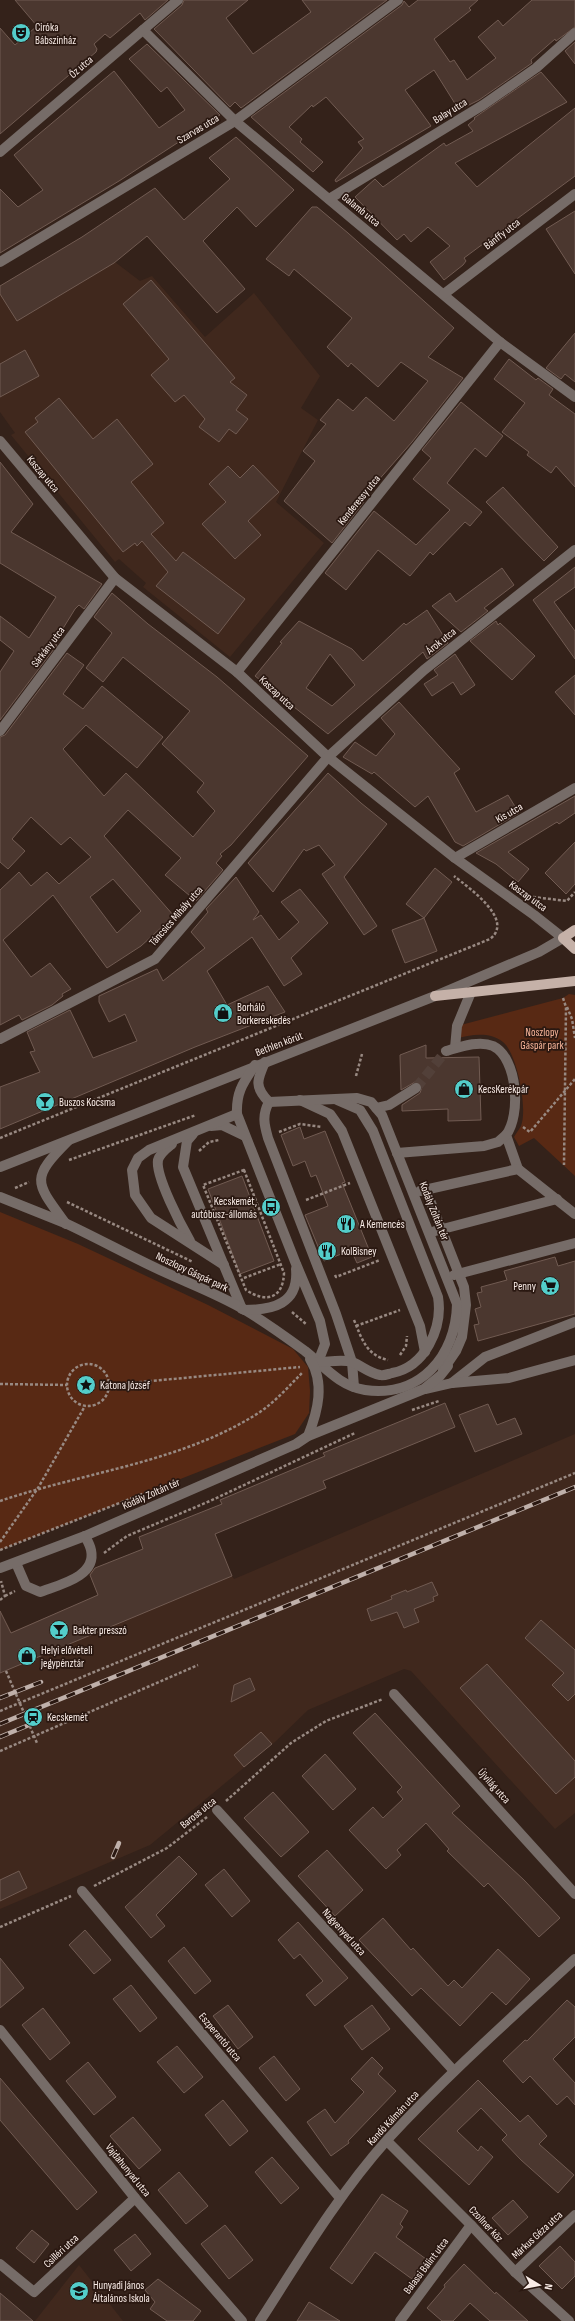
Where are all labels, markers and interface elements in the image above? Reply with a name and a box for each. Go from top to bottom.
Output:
place label: Ciróka Bábszínház [35,21,76,47]
theatre icon: Ciróka Bábszínház [10,22,32,44]
street label: Őz utca [66,52,96,81]
street label: Balay utca [431,95,469,127]
street label: Szarvas utca [175,111,221,147]
street label: Galamb utca [339,191,383,229]
street label: Bánffy utca [481,216,523,252]
street label: Kaszap utca [24,453,62,495]
street label: Kenderessy utca [335,472,383,528]
street label: Sárkány utca [28,624,68,670]
street label: Árok utca [423,625,459,658]
street label: Kaszap utca [257,673,297,713]
street label: Kis utca [493,800,525,826]
street label: Kaszap utca [506,878,550,914]
street label: Táncsics Mihály utca [146,883,206,949]
place label: Borháló Borkereskedés [237,1001,291,1027]
shop icon: Borháló Borkereskedés [212,1002,234,1024]
park label: Noszlopy Gáspár park [520,1026,565,1052]
street label: Bethlen körút [253,1029,305,1059]
shop icon: KecsKerékpár [453,1078,475,1100]
place label: KecsKerékpár [478,1083,528,1096]
bar icon: Buszos Kocsma [34,1091,56,1113]
place label: Buszos Kocsma [59,1096,115,1109]
street label: Kodály Zoltán tér [416,1180,452,1242]
place label: Kecskemét, autóbusz-állomás [191,1195,257,1221]
bus stop icon: Kecskemét, autóbusz-állomás [260,1196,282,1218]
restaurant icon: A Kemencés [335,1213,357,1235]
place label: A Kemencés [359,1218,405,1231]
restaurant icon: KolBisney [316,1240,338,1262]
place label: KolBisney [341,1245,377,1258]
street label: Noszlopy Gáspár park [154,1250,231,1295]
supermarket icon: Penny [539,1275,561,1297]
place label: Penny [513,1280,537,1293]
place icon: Katona József [75,1374,97,1396]
place label: Katona József [100,1379,151,1392]
street label: Kodály Zoltán tér [120,1475,182,1513]
bar icon: Bakter presszó [48,1619,70,1641]
place label: Bakter presszó [73,1624,127,1637]
place label: Helyi elővételi jegypénztár [40,1644,93,1670]
shop icon: Helyi elővételi jegypénztár [16,1645,38,1667]
station icon: Kecskemét [22,1706,44,1728]
place label: Kecskemét [47,1711,88,1724]
street label: Újvilág utca [475,1766,513,1806]
street label: Baross utca [177,1795,219,1831]
street label: Nagyenyed utca [320,1906,368,1958]
street label: Eszperantó utca [196,2010,244,2064]
street label: Kandó Kálmán utca [364,2088,422,2148]
street label: Vajdahunyad utca [103,2141,153,2199]
street label: Czollner köz [466,2203,506,2245]
street label: Márkus Géza utca [509,2208,565,2262]
street label: Csilléri utca [41,2232,81,2270]
street label: Balassi Bálint utca [401,2235,451,2297]
north arrow [519,2265,559,2305]
place label: Hunyadi János Általános Iskola [92,2279,150,2305]
school or university icon: Hunyadi János Általános Iskola [68,2280,90,2302]
text: N [541,2283,555,2291]

